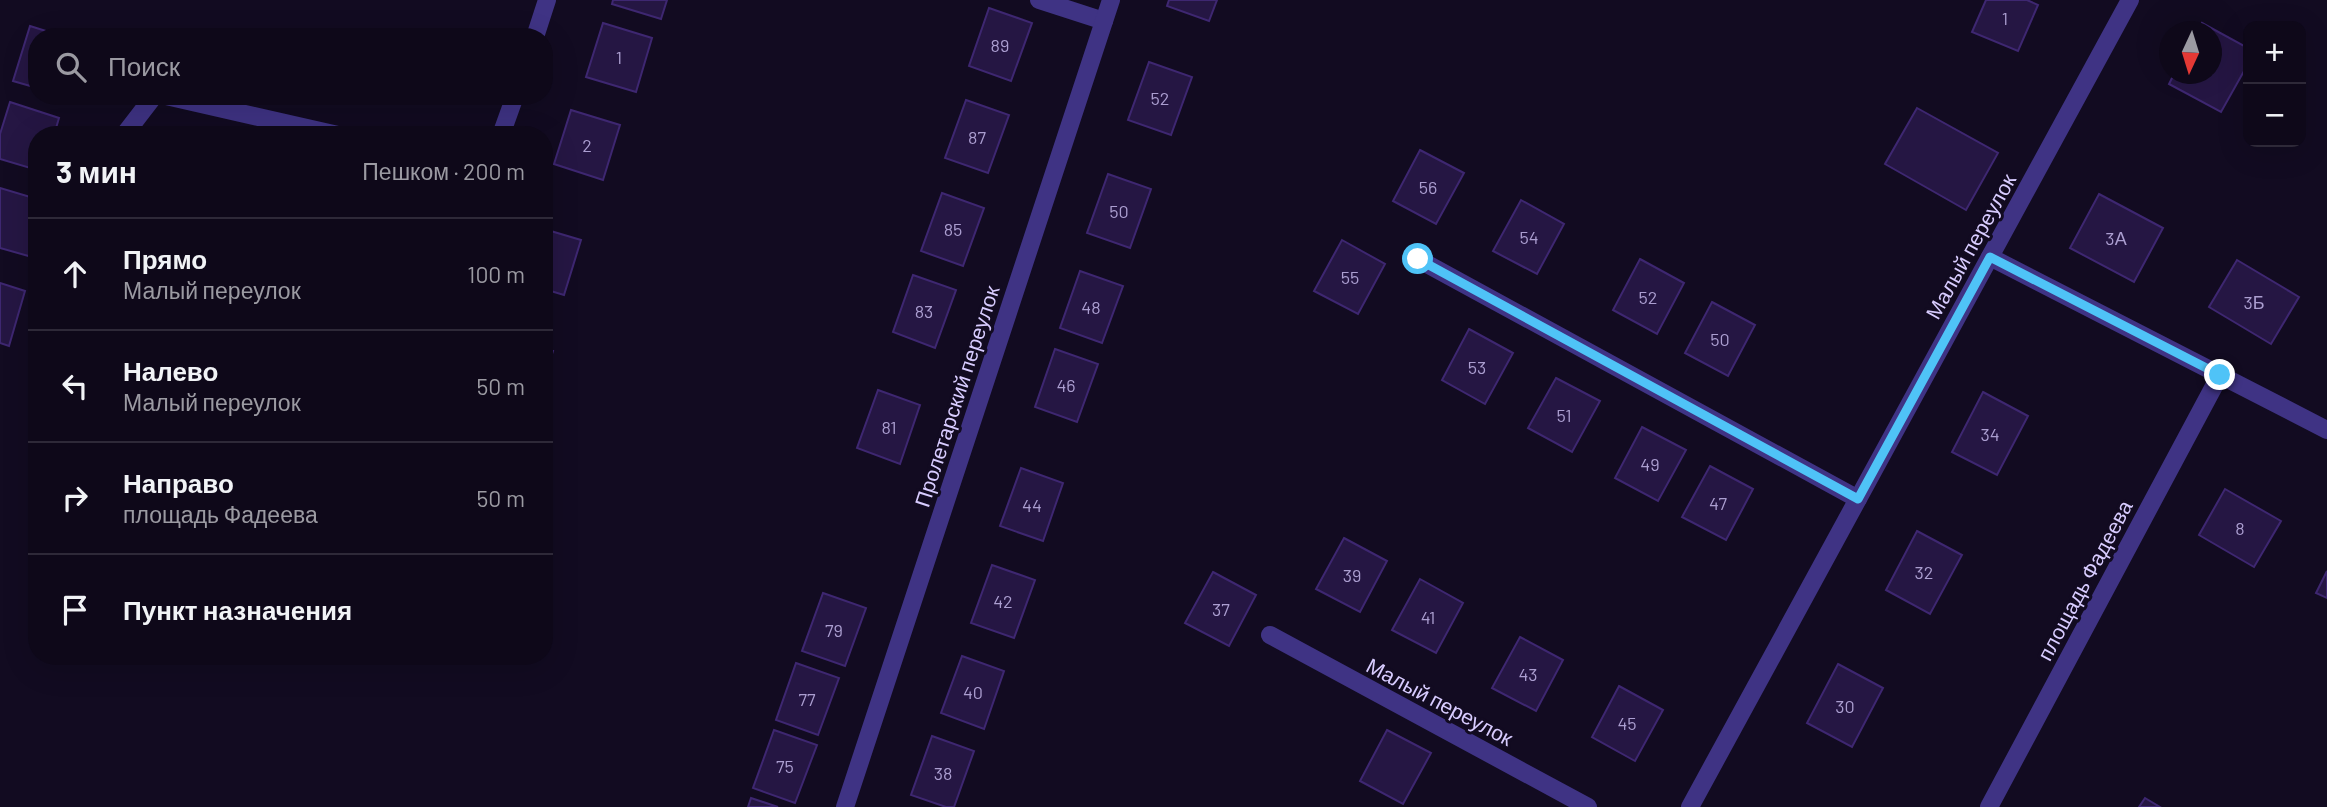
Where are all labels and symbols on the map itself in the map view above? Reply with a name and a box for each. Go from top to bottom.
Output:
house number: 1 [2002,7,2008,29]
north arrow [2159,21,2222,84]
house number: 89 [991,34,1009,56]
house number: 1 [616,46,622,68]
house number: 52 [1151,87,1169,109]
house number: 87 [968,126,986,148]
house number: 2 [582,134,592,156]
street label: Малый переулок [1920,168,2021,323]
house number: 56 [1419,176,1437,198]
house number: 50 [1109,200,1129,222]
house number: 85 [944,218,962,240]
house number: 54 [1519,226,1539,248]
house number: 3А [2105,227,2127,249]
route start [1402,243,1433,274]
house number: 55 [1341,266,1359,288]
street label: Пролетарский переулок [908,282,1004,510]
house number: 52 [1639,286,1657,308]
house number: 3Б [2243,291,2265,313]
house number: 48 [1081,296,1101,318]
house number: 83 [915,300,933,322]
house number: 50 [1710,328,1730,350]
house number: 53 [1468,356,1486,378]
route end [2204,359,2235,390]
house number: 46 [1056,374,1076,396]
house number: 51 [1556,404,1572,426]
house number: 81 [881,416,897,438]
house number: 34 [1980,423,2000,445]
house number: 49 [1640,453,1660,475]
house number: 47 [1709,492,1727,514]
house number: 44 [1022,494,1042,516]
street label: площадь Фадеева [2031,495,2137,664]
house number: 8 [2235,517,2245,539]
house number: 32 [1915,561,1933,583]
house number: 39 [1343,564,1361,586]
house number: 42 [993,590,1013,612]
house number: 37 [1212,598,1230,620]
house number: 41 [1421,606,1435,628]
house number: 79 [825,619,843,641]
street label: Малый переулок [1362,652,1518,751]
house number: 43 [1518,663,1538,685]
house number: 40 [963,681,983,703]
house number: 77 [798,688,816,710]
house number: 30 [1835,695,1855,717]
house number: 45 [1617,712,1637,734]
house number: 75 [776,755,794,777]
house number: 38 [934,762,952,784]

